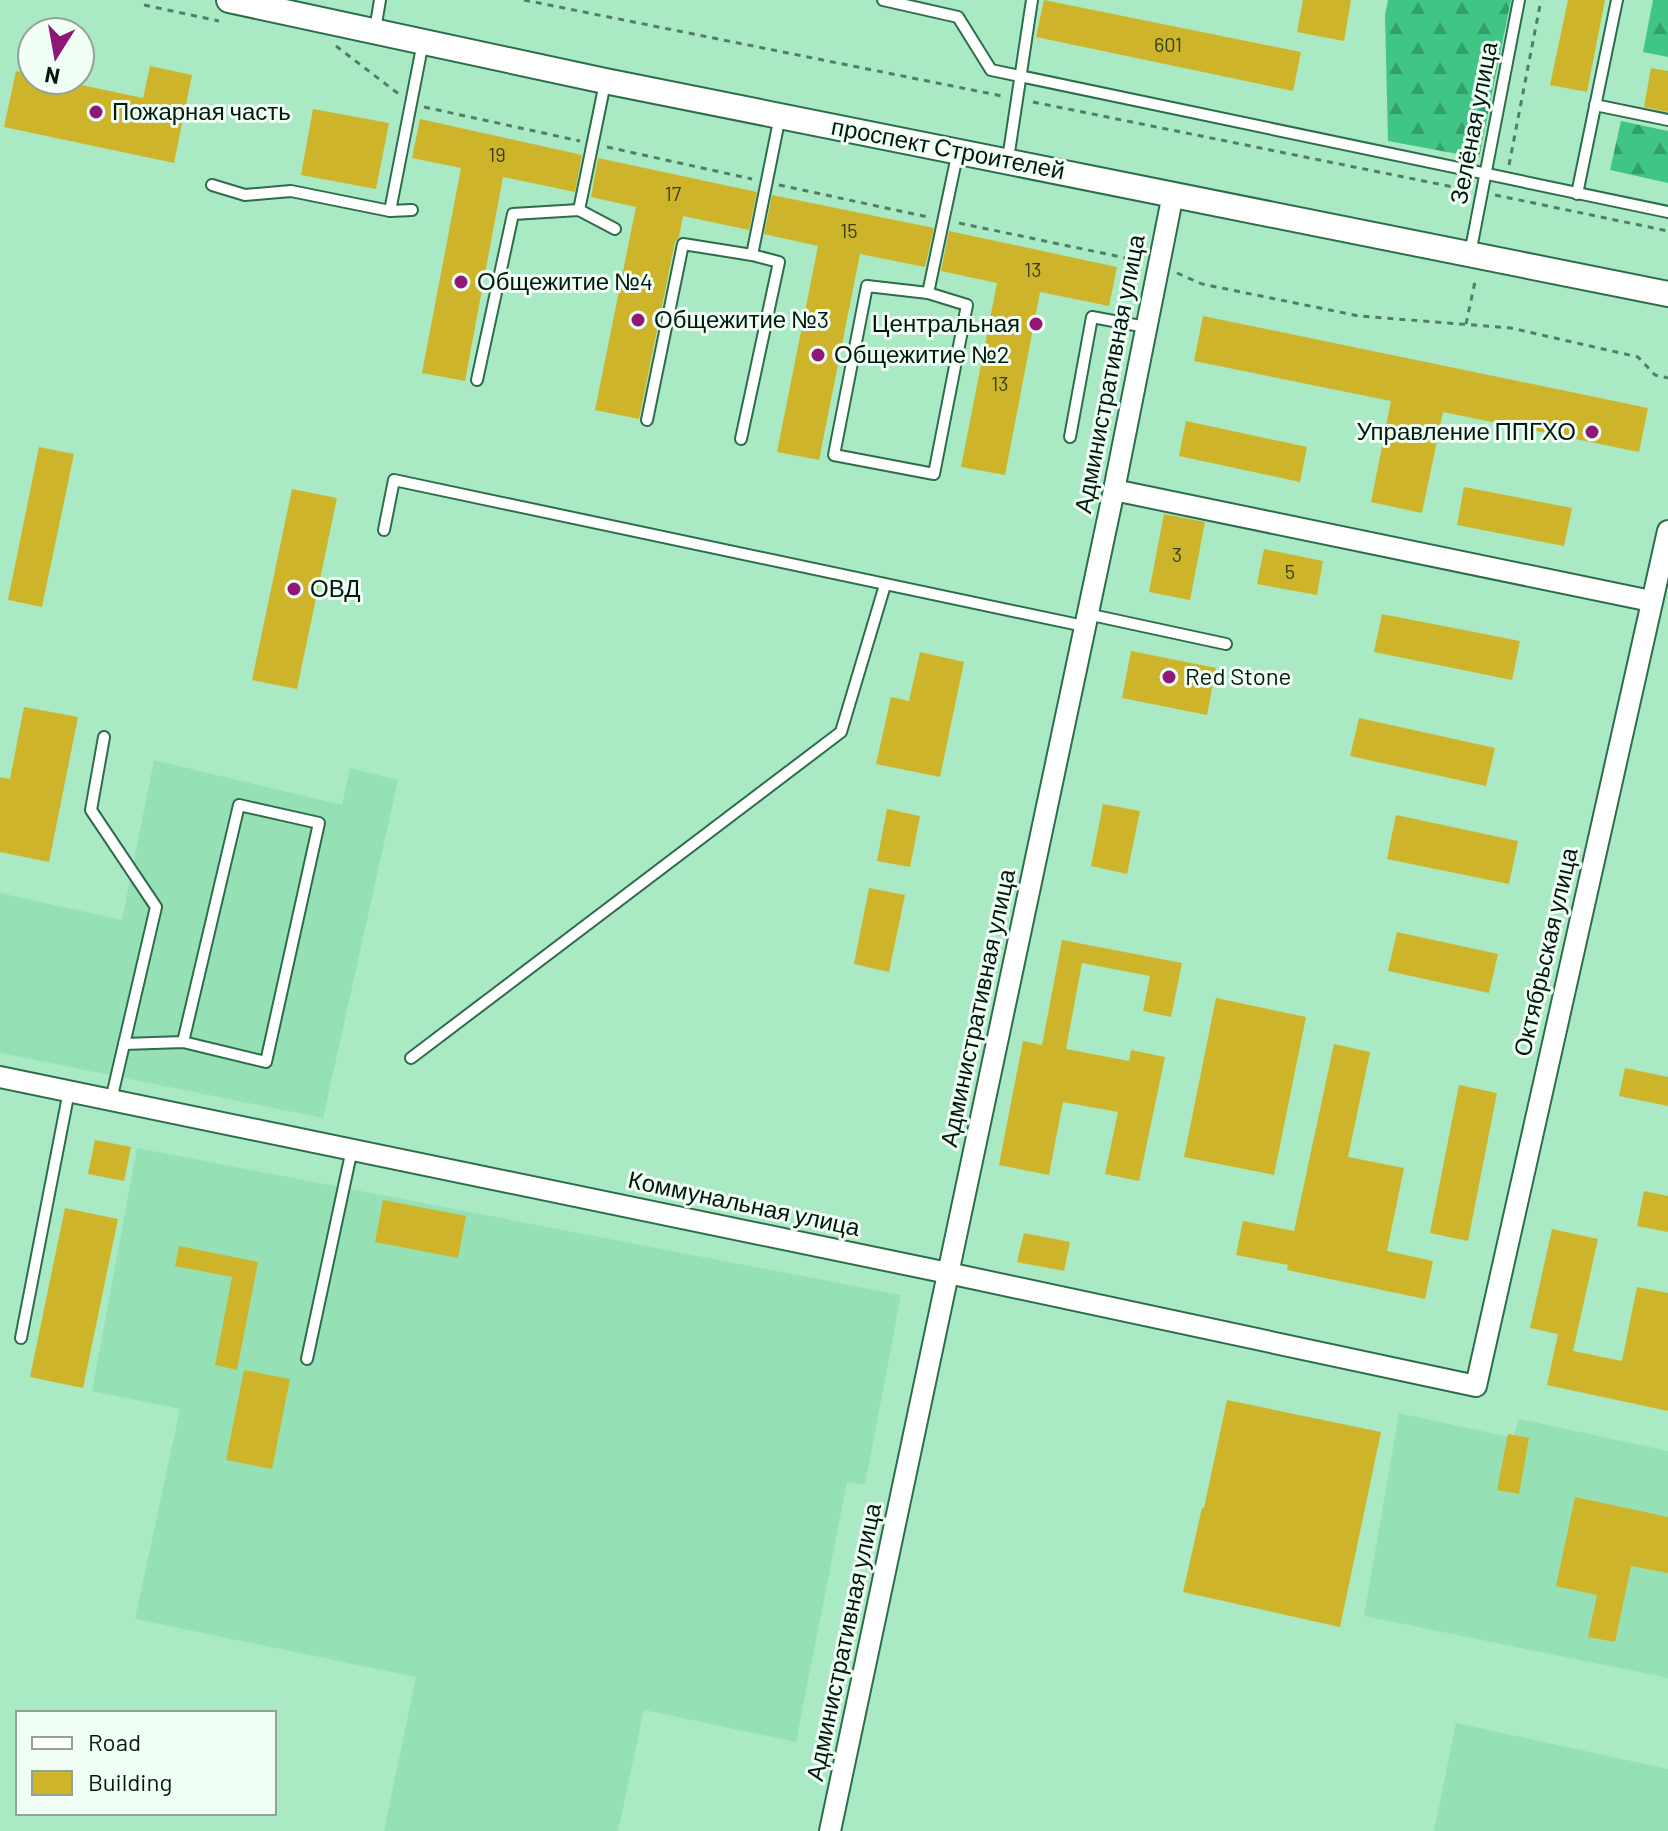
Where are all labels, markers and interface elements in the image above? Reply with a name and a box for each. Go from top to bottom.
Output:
north arrow [16,16,96,96]
house number: 601 [1154,32,1182,56]
street label: Зелёная улица [1443,38,1503,206]
text: N [42,62,62,91]
place label: Пожарная часть [112,96,291,125]
marker: Пожарная часть [87,103,105,121]
street label: проспект Строителей [829,111,1067,184]
house number: 19 [488,142,506,166]
house number: 17 [665,181,682,205]
house number: 15 [840,218,858,242]
street label: Административная улица [1067,231,1150,516]
house number: 13 [1024,257,1042,281]
place label: Общежитие №4 [477,266,653,295]
marker: Общежитие №4 [452,273,470,291]
place label: Общежитие №3 [654,304,829,333]
place label: Центральная [872,308,1020,337]
marker: Общежитие №3 [629,311,647,329]
marker: Центральная [1027,315,1045,333]
place label: Общежитие №2 [834,339,1010,368]
marker: Общежитие №2 [809,346,827,364]
house number: 13 [991,371,1009,395]
place label: Управление ППГХО [1356,416,1576,445]
marker: Управление ППГХО [1583,423,1601,441]
house number: 3 [1172,542,1182,566]
house number: 5 [1285,559,1295,583]
place label: ОВД [310,573,360,602]
marker: ОВД [285,580,303,598]
place label: Red Stone [1185,661,1291,690]
marker: Red Stone [1160,668,1178,686]
street label: Октябрьская улица [1506,844,1583,1059]
street label: Административная улица [933,866,1020,1149]
street label: Коммунальная улица [626,1164,863,1241]
street label: Административная улица [799,1500,886,1783]
legend [16,1711,276,1815]
text: Road [88,1727,141,1756]
text: Building [88,1767,172,1796]

